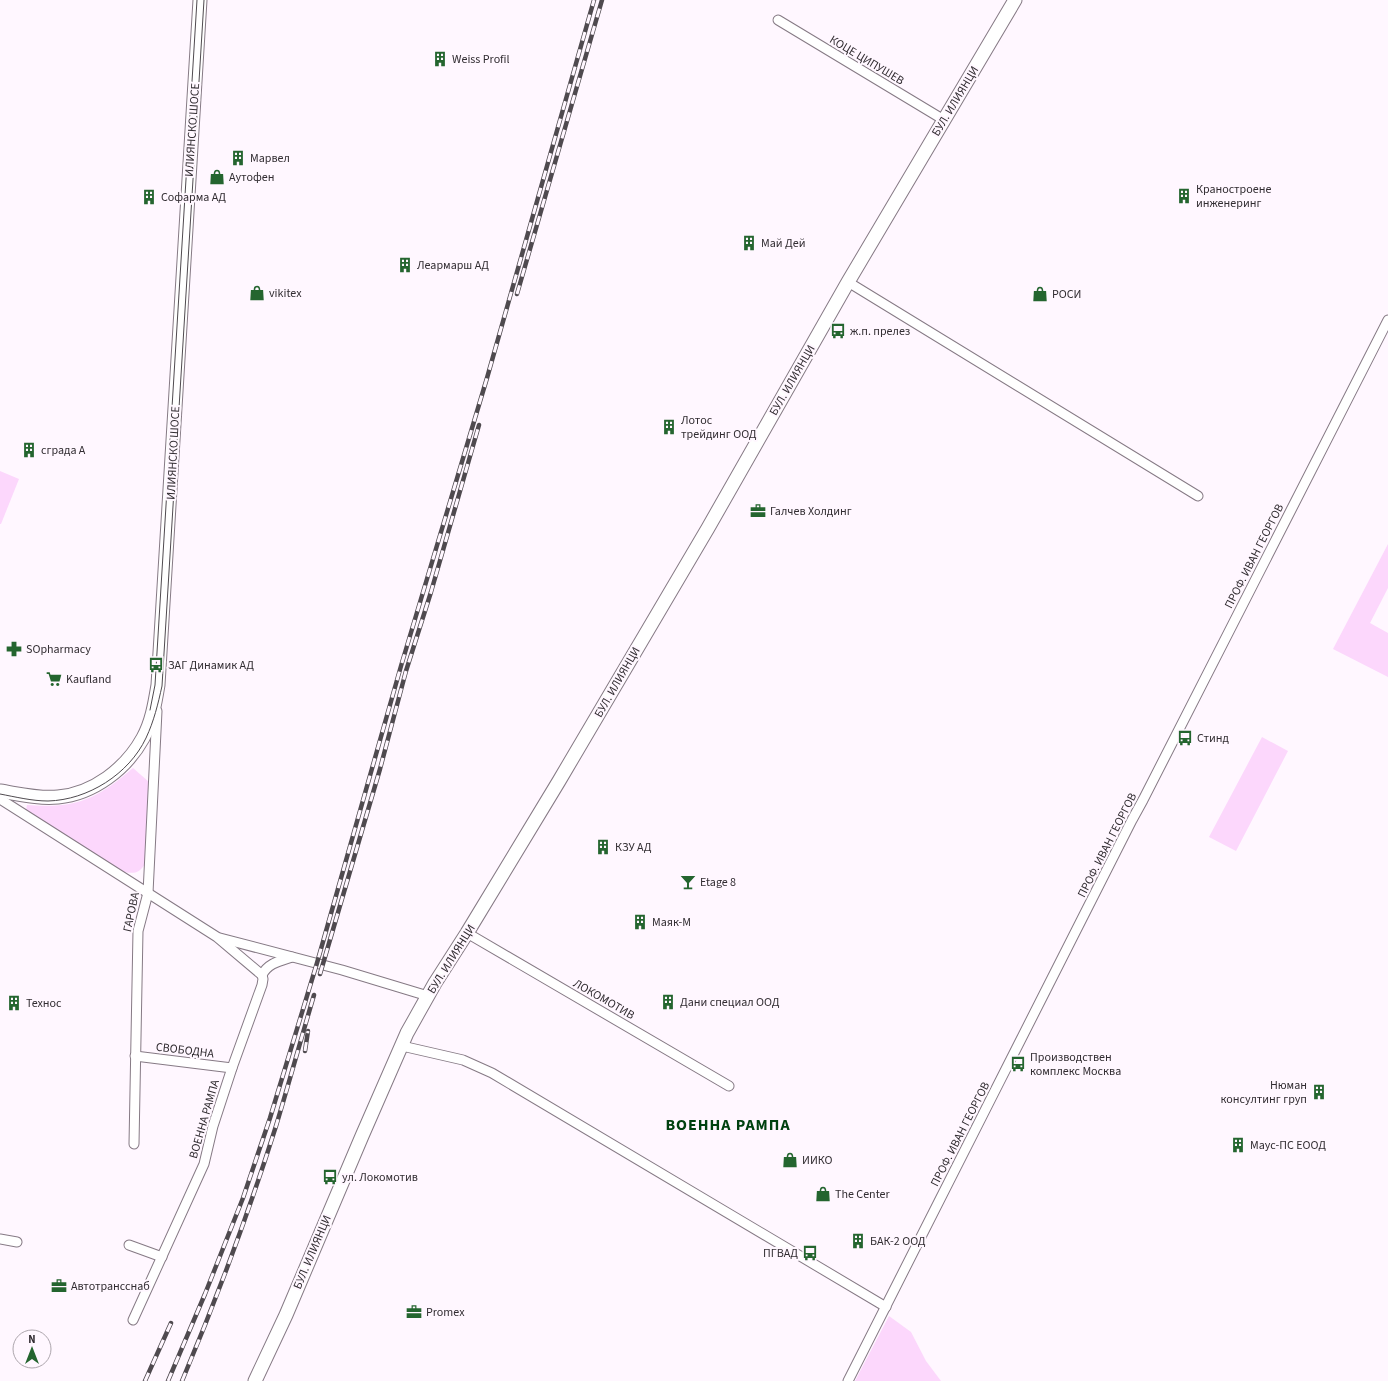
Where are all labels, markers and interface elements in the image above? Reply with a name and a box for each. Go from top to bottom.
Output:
street label: КОЦЕ ЦИПУШЕВ [826,31,907,89]
building icon: Weiss Profil [431,50,449,68]
place label: Weiss Profil [452,51,510,68]
street label: БУЛ. ИЛИЯНЦИ [928,63,983,139]
street label: ИЛИЯНСКО ШОСЕ [181,83,204,177]
building icon: Марвел [229,149,247,167]
place label: Марвел [250,150,290,167]
shop icon: Аутофен [208,168,226,186]
place label: Аутофен [229,169,274,186]
place label: Краностроене инженеринг [1196,181,1271,212]
building icon: Краностроене инженеринг [1175,187,1193,205]
building icon: Софарма АД [140,188,158,206]
place label: Софарма АД [161,189,226,206]
building icon: Май Дей [740,234,758,252]
place label: Май Дей [761,235,805,252]
building icon: Леармарш АД [396,256,414,274]
place label: Леармарш АД [417,257,489,274]
shop icon: vikitex [248,284,266,302]
place label: vikitex [269,285,302,302]
shop icon: РОСИ [1031,285,1049,303]
place label: РОСИ [1052,286,1082,303]
bus stop icon: ж.п. прелез [829,322,847,340]
place label: ж.п. прелез [850,323,910,340]
street label: БУЛ. ИЛИЯНЦИ [765,342,820,419]
street label: ИЛИЯНСКО ШОСЕ [163,406,184,500]
place label: Лотос трейдинг ООД [681,412,757,443]
building icon: Лотос трейдинг ООД [660,418,678,436]
building icon: сграда А [20,441,38,459]
place label: сграда А [41,442,86,459]
street label: ПРОФ. ИВАН ГЕОРГОВ [1221,501,1288,612]
office icon: Галчев Холдинг [749,502,767,520]
place label: Галчев Холдинг [770,503,852,520]
pharmacy icon: SOpharmacy [5,640,23,658]
place label: SOpharmacy [26,641,91,658]
street label: БУЛ. ИЛИЯНЦИ [590,644,645,721]
bus stop icon: ЗАГ Динамик АД [147,656,165,674]
place label: ЗАГ Динамик АД [168,657,254,674]
supermarket icon: Kaufland [45,670,63,688]
place label: Kaufland [66,671,111,688]
bus stop icon: Стинд [1176,729,1194,747]
place label: Стинд [1197,730,1230,747]
street label: ПРОФ. ИВАН ГЕОРГОВ [1074,790,1141,901]
building icon: КЗУ АД [594,838,612,856]
place label: КЗУ АД [615,839,652,856]
bar icon: Etage 8 [679,873,697,891]
place label: Etage 8 [700,874,736,891]
street label: ГАРОВА [119,890,144,934]
building icon: Маяк-М [631,913,649,931]
place label: Маяк-М [652,914,691,931]
street label: БУЛ. ИЛИЯНЦИ [423,921,480,997]
street label: ЛОКОМОТИВ [570,975,637,1024]
building icon: Дани специал ООД [659,993,677,1011]
building icon: Технос [5,994,23,1012]
place label: Дани специал ООД [680,994,780,1011]
place label: Технос [26,995,62,1012]
street label: СВОБОДНА [155,1038,215,1063]
place label: Производствен комплекс Москва [1030,1049,1121,1080]
bus stop icon: Производствен комплекс Москва [1009,1055,1027,1073]
street label: ВОЕННА РАМПА [185,1077,224,1161]
place label: Нюман консултинг груп [1220,1077,1307,1108]
street label: ПРОФ. ИВАН ГЕОРГОВ [927,1079,994,1190]
building icon: Нюман консултинг груп [1310,1083,1328,1101]
district label: ВОЕННА РАМПА [665,1114,791,1136]
building icon: Маус-ПС ЕООД [1229,1136,1247,1154]
place label: Маус-ПС ЕООД [1250,1137,1326,1154]
shop icon: ИИКО [781,1151,799,1169]
place label: ИИКО [802,1152,833,1169]
bus stop icon: ул. Локомотив [321,1168,339,1186]
place label: ул. Локомотив [342,1169,418,1186]
shop icon: The Center [814,1185,832,1203]
place label: The Center [835,1186,891,1203]
street label: БУЛ. ИЛИЯНЦИ [289,1213,336,1292]
building icon: БАК-2 ООД [849,1232,867,1250]
place label: БАК-2 ООД [870,1233,926,1250]
bus stop icon: ПГВАД [801,1244,819,1262]
place label: ПГВАД [763,1245,798,1262]
office icon: Автотрансснаб [50,1277,68,1295]
place label: Автотрансснаб [71,1278,150,1295]
office icon: Promex [405,1303,423,1321]
place label: Promex [426,1304,465,1321]
north arrow [12,1329,52,1369]
text: N [28,1332,36,1347]

